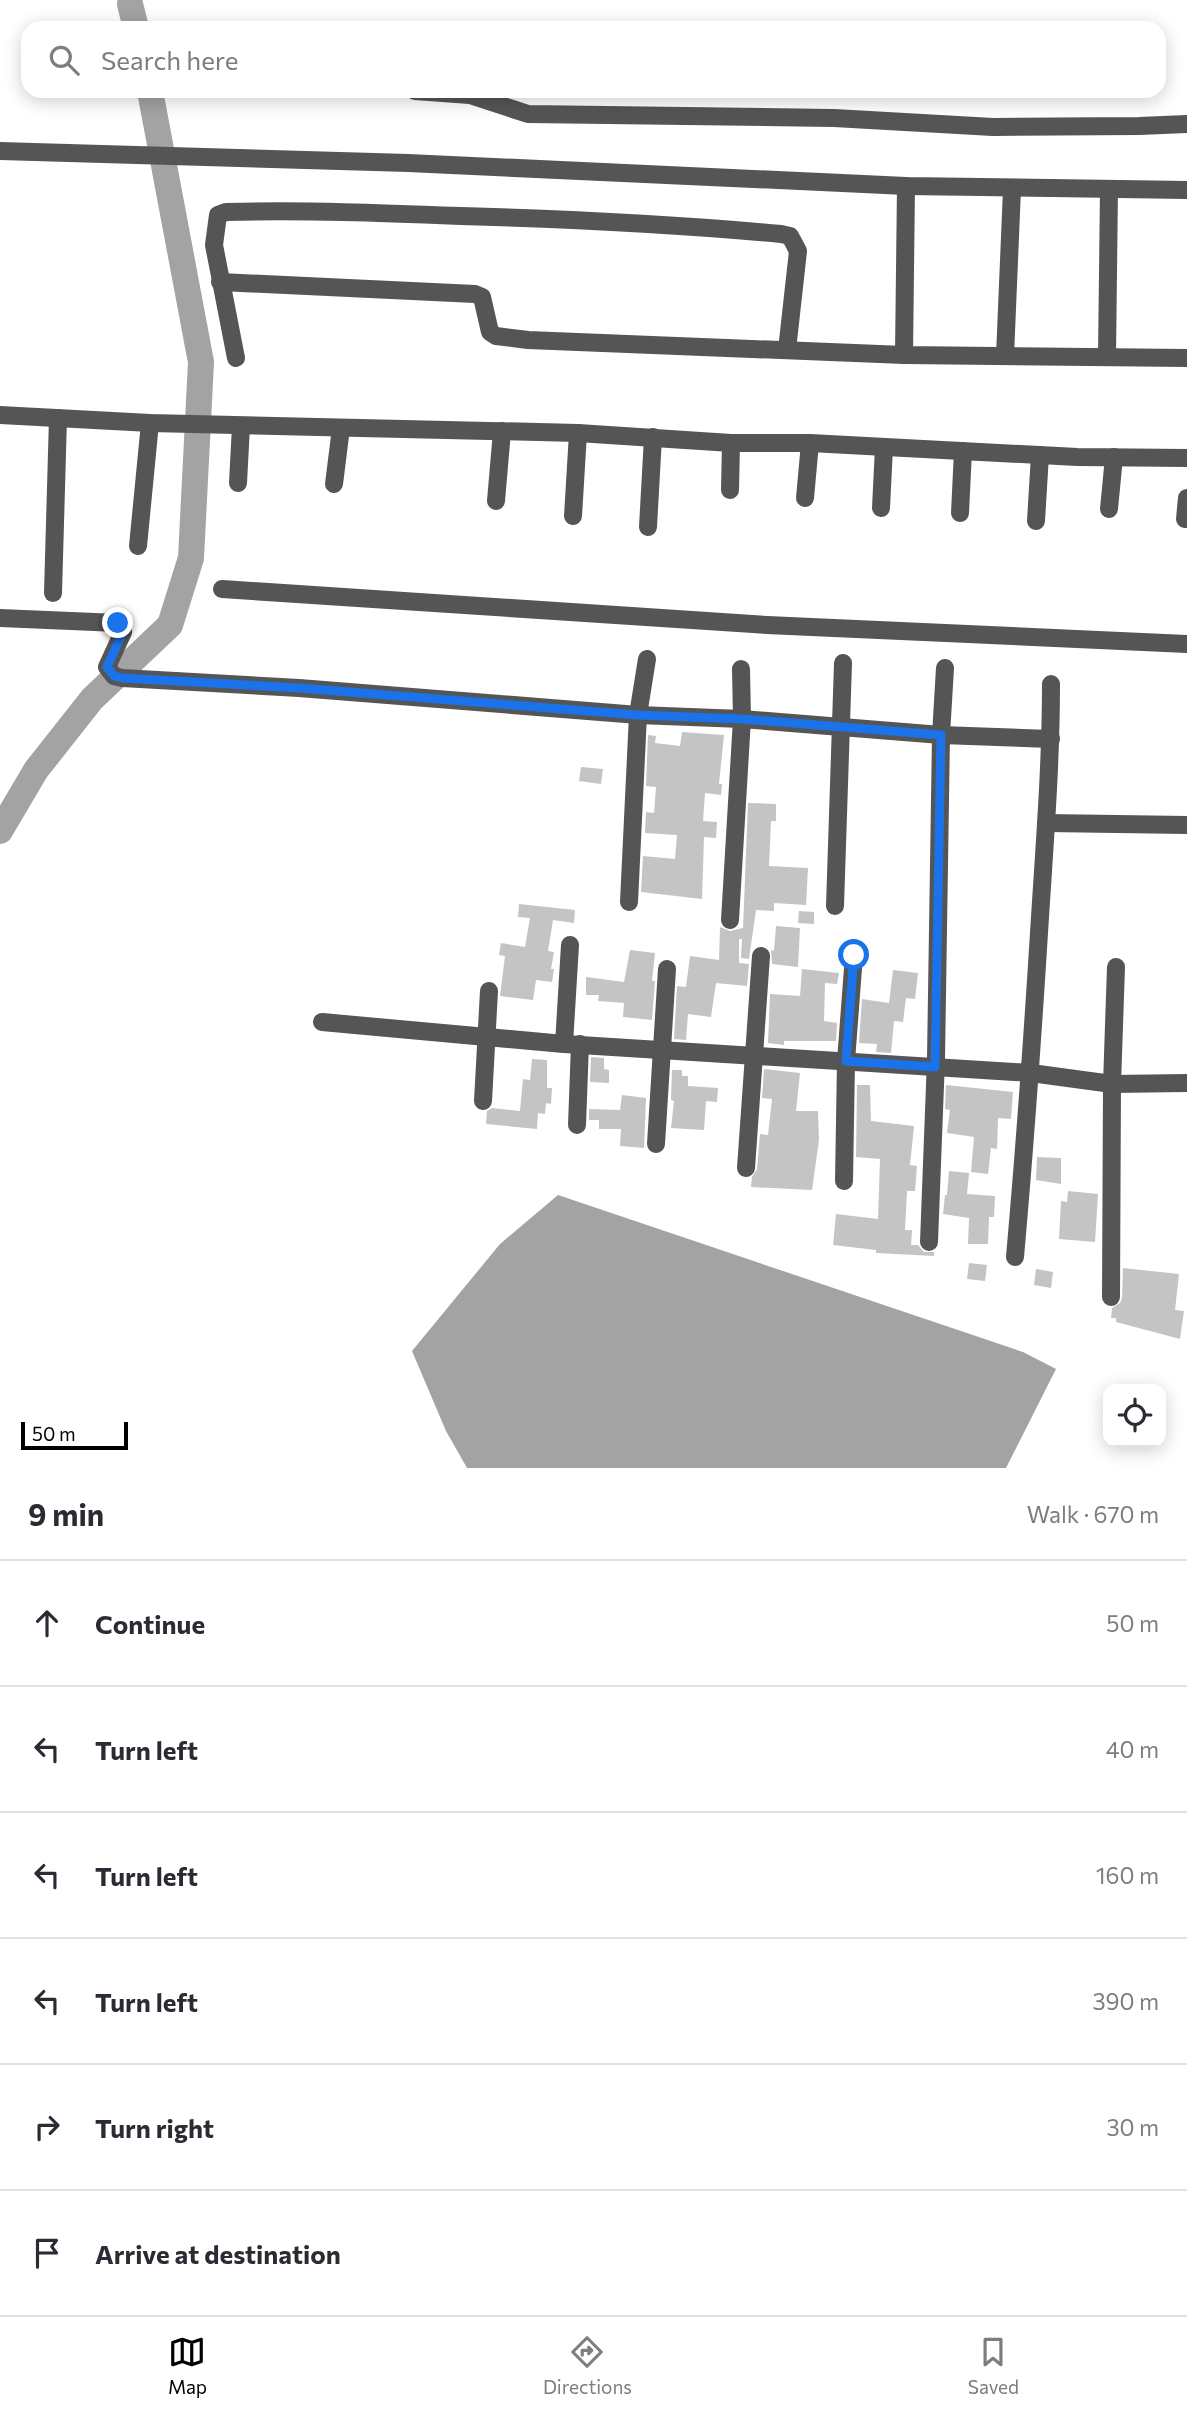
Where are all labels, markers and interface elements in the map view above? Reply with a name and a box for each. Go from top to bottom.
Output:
search box [21,21,1166,98]
icon: search [45,41,83,79]
text: Search here [101,44,239,75]
route end [102,607,133,638]
route start [838,939,869,970]
map controls [1103,1384,1166,1447]
button: locate [1103,1384,1166,1447]
scale bar [21,1419,128,1451]
text: 50 m [32,1422,76,1445]
text: 9 min [28,1495,104,1532]
text: Walk · 670 m [1027,1500,1159,1528]
icon: ahead [28,1604,66,1642]
text: Continue [95,1608,205,1639]
text: 50 m [1106,1609,1159,1637]
icon: left [28,1730,66,1768]
text: Turn left [95,1734,198,1765]
text: 40 m [1106,1735,1159,1763]
icon: left [28,1856,66,1894]
text: Turn left [95,1860,198,1891]
text: 160 m [1096,1861,1159,1889]
icon: left [28,1982,66,2020]
text: Turn left [95,1986,198,2017]
text: 390 m [1092,1987,1159,2015]
icon: right [28,2108,66,2146]
text: Turn right [95,2112,214,2143]
text: 30 m [1106,2113,1159,2141]
icon: arrive [28,2234,66,2272]
text: Arrive at destination [95,2238,341,2269]
tab: Map [168,2333,207,2398]
tab: Directions [543,2333,632,2398]
tab: Saved [968,2333,1019,2398]

